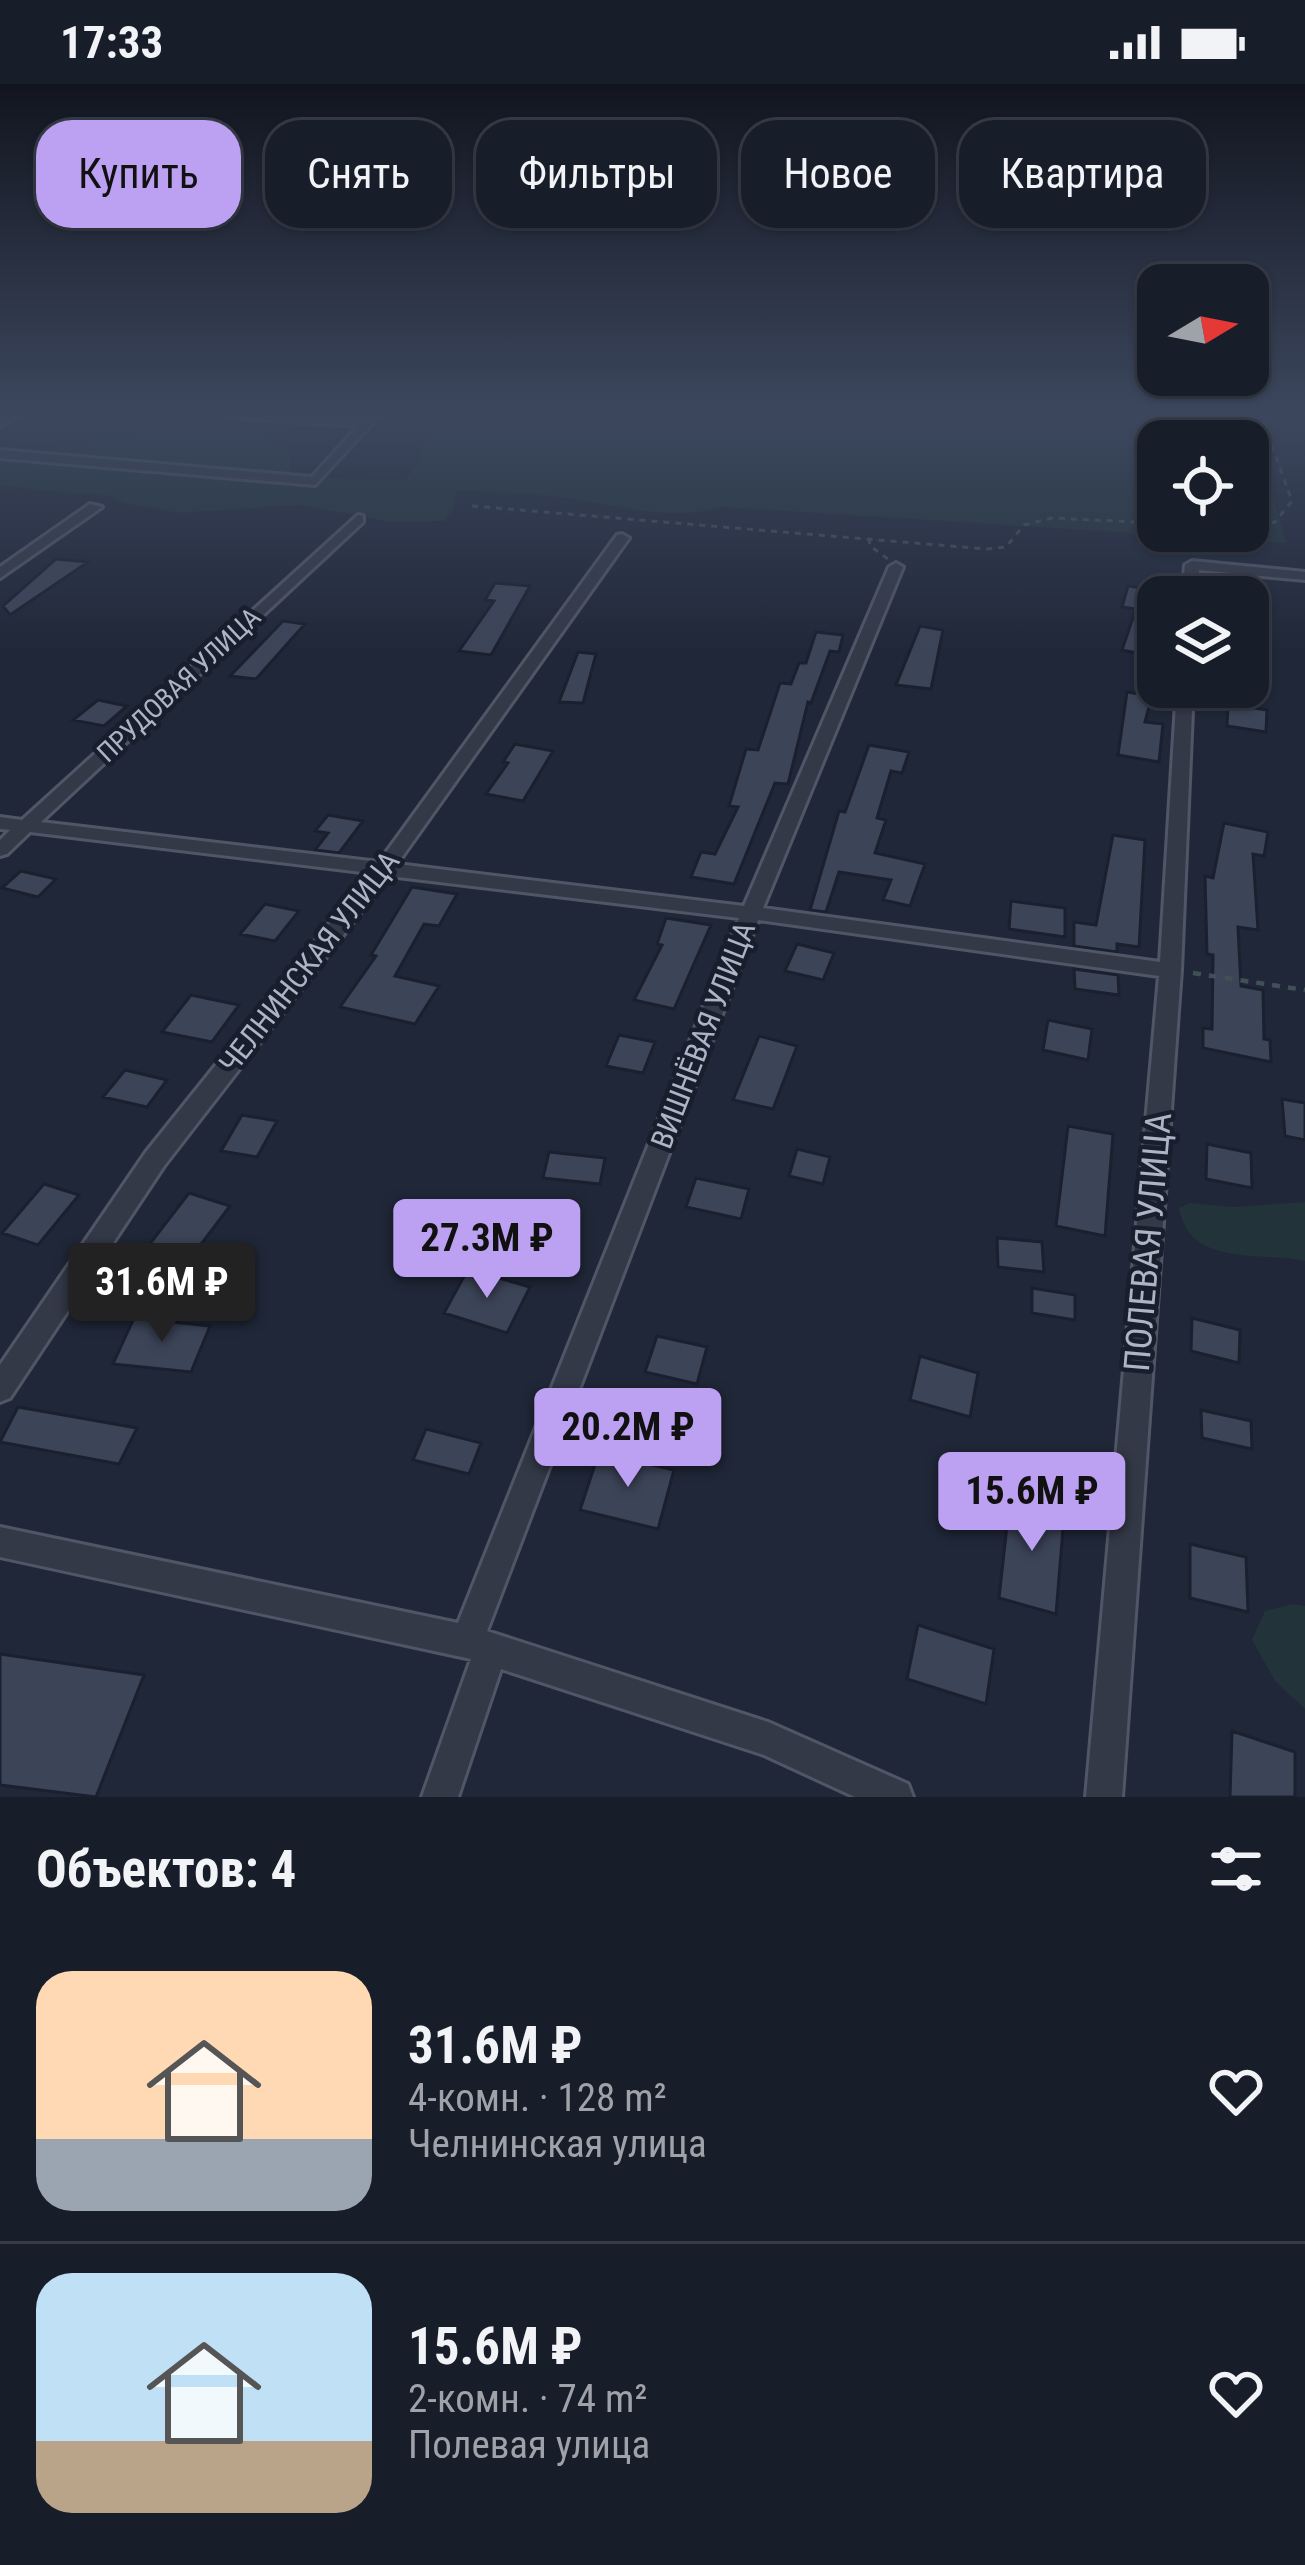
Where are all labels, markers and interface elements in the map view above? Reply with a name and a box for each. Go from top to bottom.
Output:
text: 17:33 [60,16,163,69]
chip: Купить [36,120,241,228]
chip: Снять [265,120,452,228]
chip: Фильтры [476,120,717,228]
chip: Новое [741,120,935,228]
chip: Квартира [959,120,1206,228]
north arrow [1137,264,1269,396]
map controls [1137,264,1269,708]
button: locate [1137,420,1269,552]
button: layers [1137,576,1269,708]
street label: ПРУДОВАЯ УЛИЦА [91,601,268,769]
street label: ЧЕЛНИНСКАЯ УЛИЦА [212,844,406,1080]
street label: ВИШНЁВАЯ УЛИЦА [644,917,762,1153]
street label: ПОЛЕВАЯ УЛИЦА [1116,1111,1180,1373]
pin: 27.3M ₽ [376,1199,598,1301]
text: 27.3M ₽ [420,1215,554,1261]
pin: 31.6M ₽ [51,1243,273,1345]
text: 31.6M ₽ [95,1259,229,1305]
pin: 20.2M ₽ [517,1388,739,1490]
text: 20.2M ₽ [561,1404,695,1450]
pin: 15.6M ₽ [921,1452,1143,1554]
text: 15.6M ₽ [965,1468,1099,1514]
icon: filters [1203,1836,1269,1902]
text: Объектов: 4 [36,1840,296,1899]
text: 31.6M ₽ [408,2016,583,2075]
icon: home [132,2019,276,2163]
icon: heart [1203,2058,1269,2124]
text: 4-комн. · 128 m² [408,2075,667,2121]
text: Челнинская улица [408,2121,707,2167]
text: 15.6M ₽ [408,2317,583,2376]
icon: home [132,2321,276,2465]
icon: heart [1203,2360,1269,2426]
text: 2-комн. · 74 m² [408,2376,647,2422]
text: Полевая улица [408,2422,650,2468]

